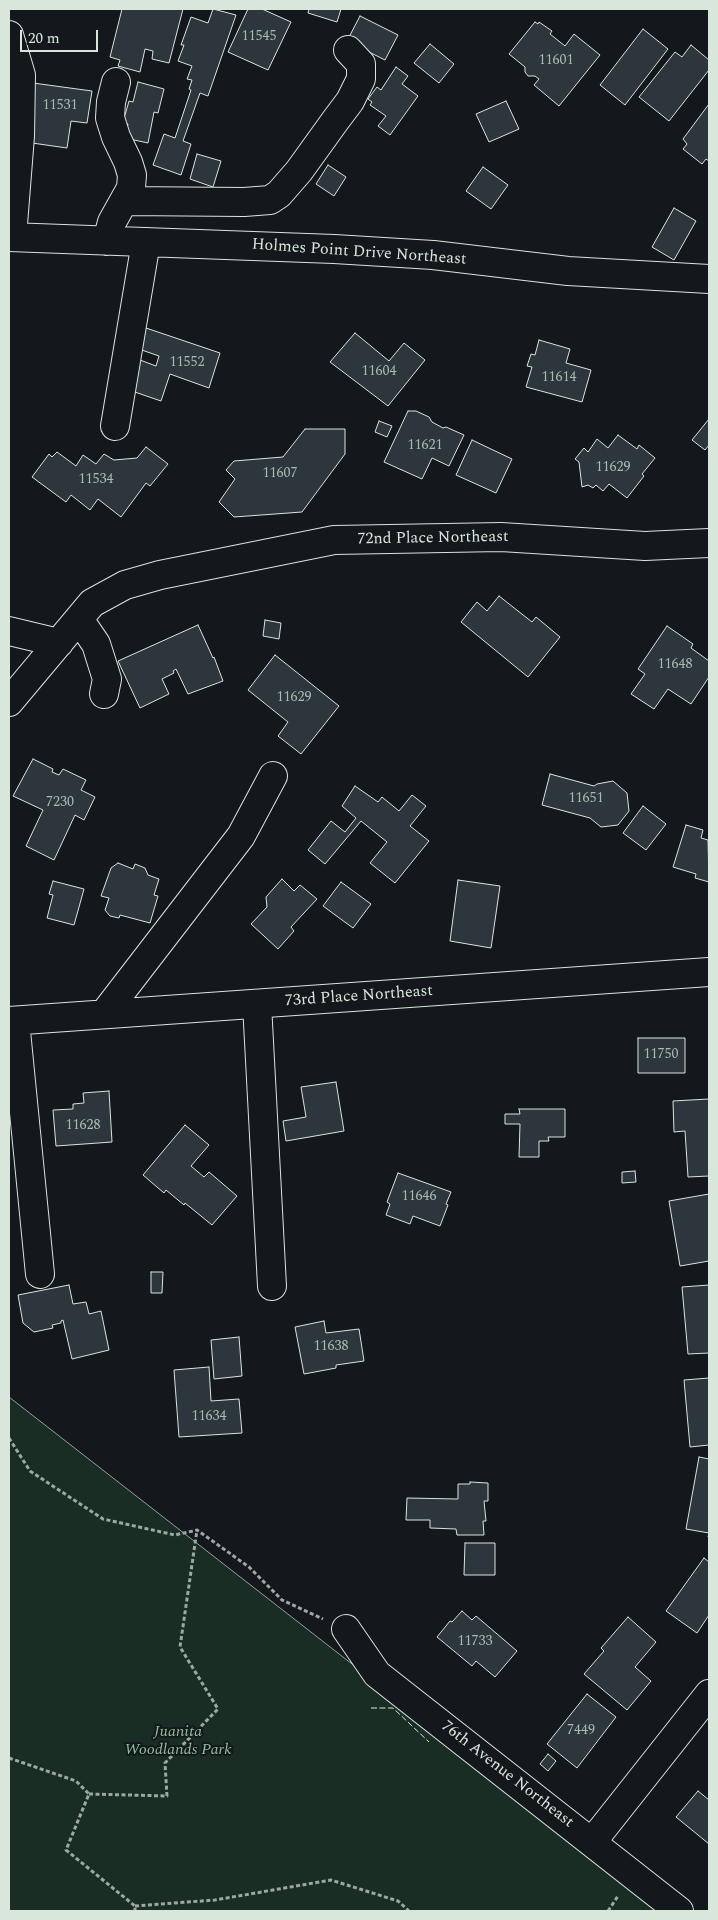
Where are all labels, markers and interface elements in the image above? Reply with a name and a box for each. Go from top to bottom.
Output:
scale bar [22,20,100,52]
text: 20 m [28,27,60,50]
house number: 11545 [242,29,276,45]
house number: 11601 [539,53,573,69]
house number: 11531 [43,98,77,114]
street label: Holmes Point Drive Northeast [251,236,467,270]
house number: 11552 [170,355,204,371]
house number: 11604 [362,364,396,380]
house number: 11614 [542,370,576,386]
house number: 11621 [408,438,442,454]
house number: 11629 [596,460,630,476]
house number: 11607 [263,466,297,482]
house number: 11534 [79,472,113,488]
street label: 72nd Place Northeast [357,528,509,550]
house number: 11648 [658,657,692,673]
house number: 11629 [277,690,311,706]
house number: 11651 [569,791,603,807]
house number: 7230 [46,795,74,811]
street label: 73rd Place Northeast [284,982,434,1012]
house number: 11750 [644,1047,678,1063]
house number: 11628 [66,1118,100,1134]
house number: 11646 [402,1189,436,1205]
house number: 11638 [314,1339,348,1355]
house number: 11634 [192,1409,226,1425]
house number: 11733 [458,1634,492,1650]
street label: 76th Avenue Northeast [437,1717,577,1833]
park label: Juanita Woodlands Park [124,1723,232,1761]
house number: 7449 [567,1723,595,1739]

